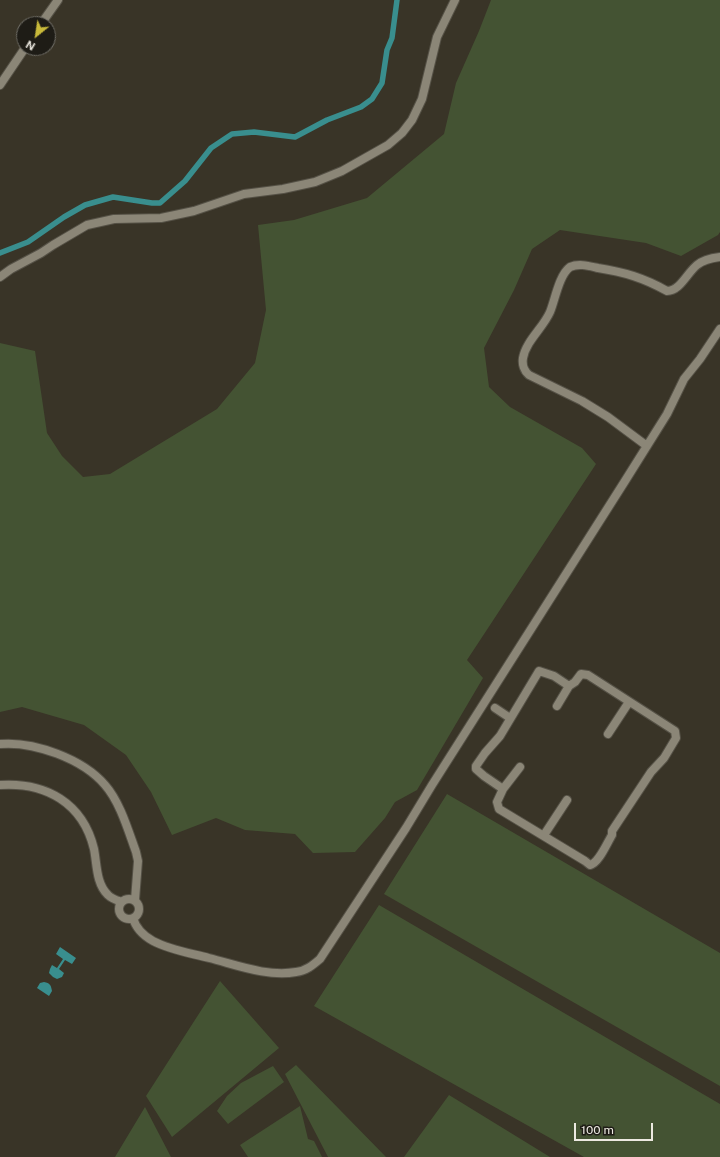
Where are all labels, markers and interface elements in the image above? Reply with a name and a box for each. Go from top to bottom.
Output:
north arrow [16,16,56,56]
text: N [24,38,37,53]
scale bar [576,1115,655,1141]
text: 100 m [581,1123,614,1137]

